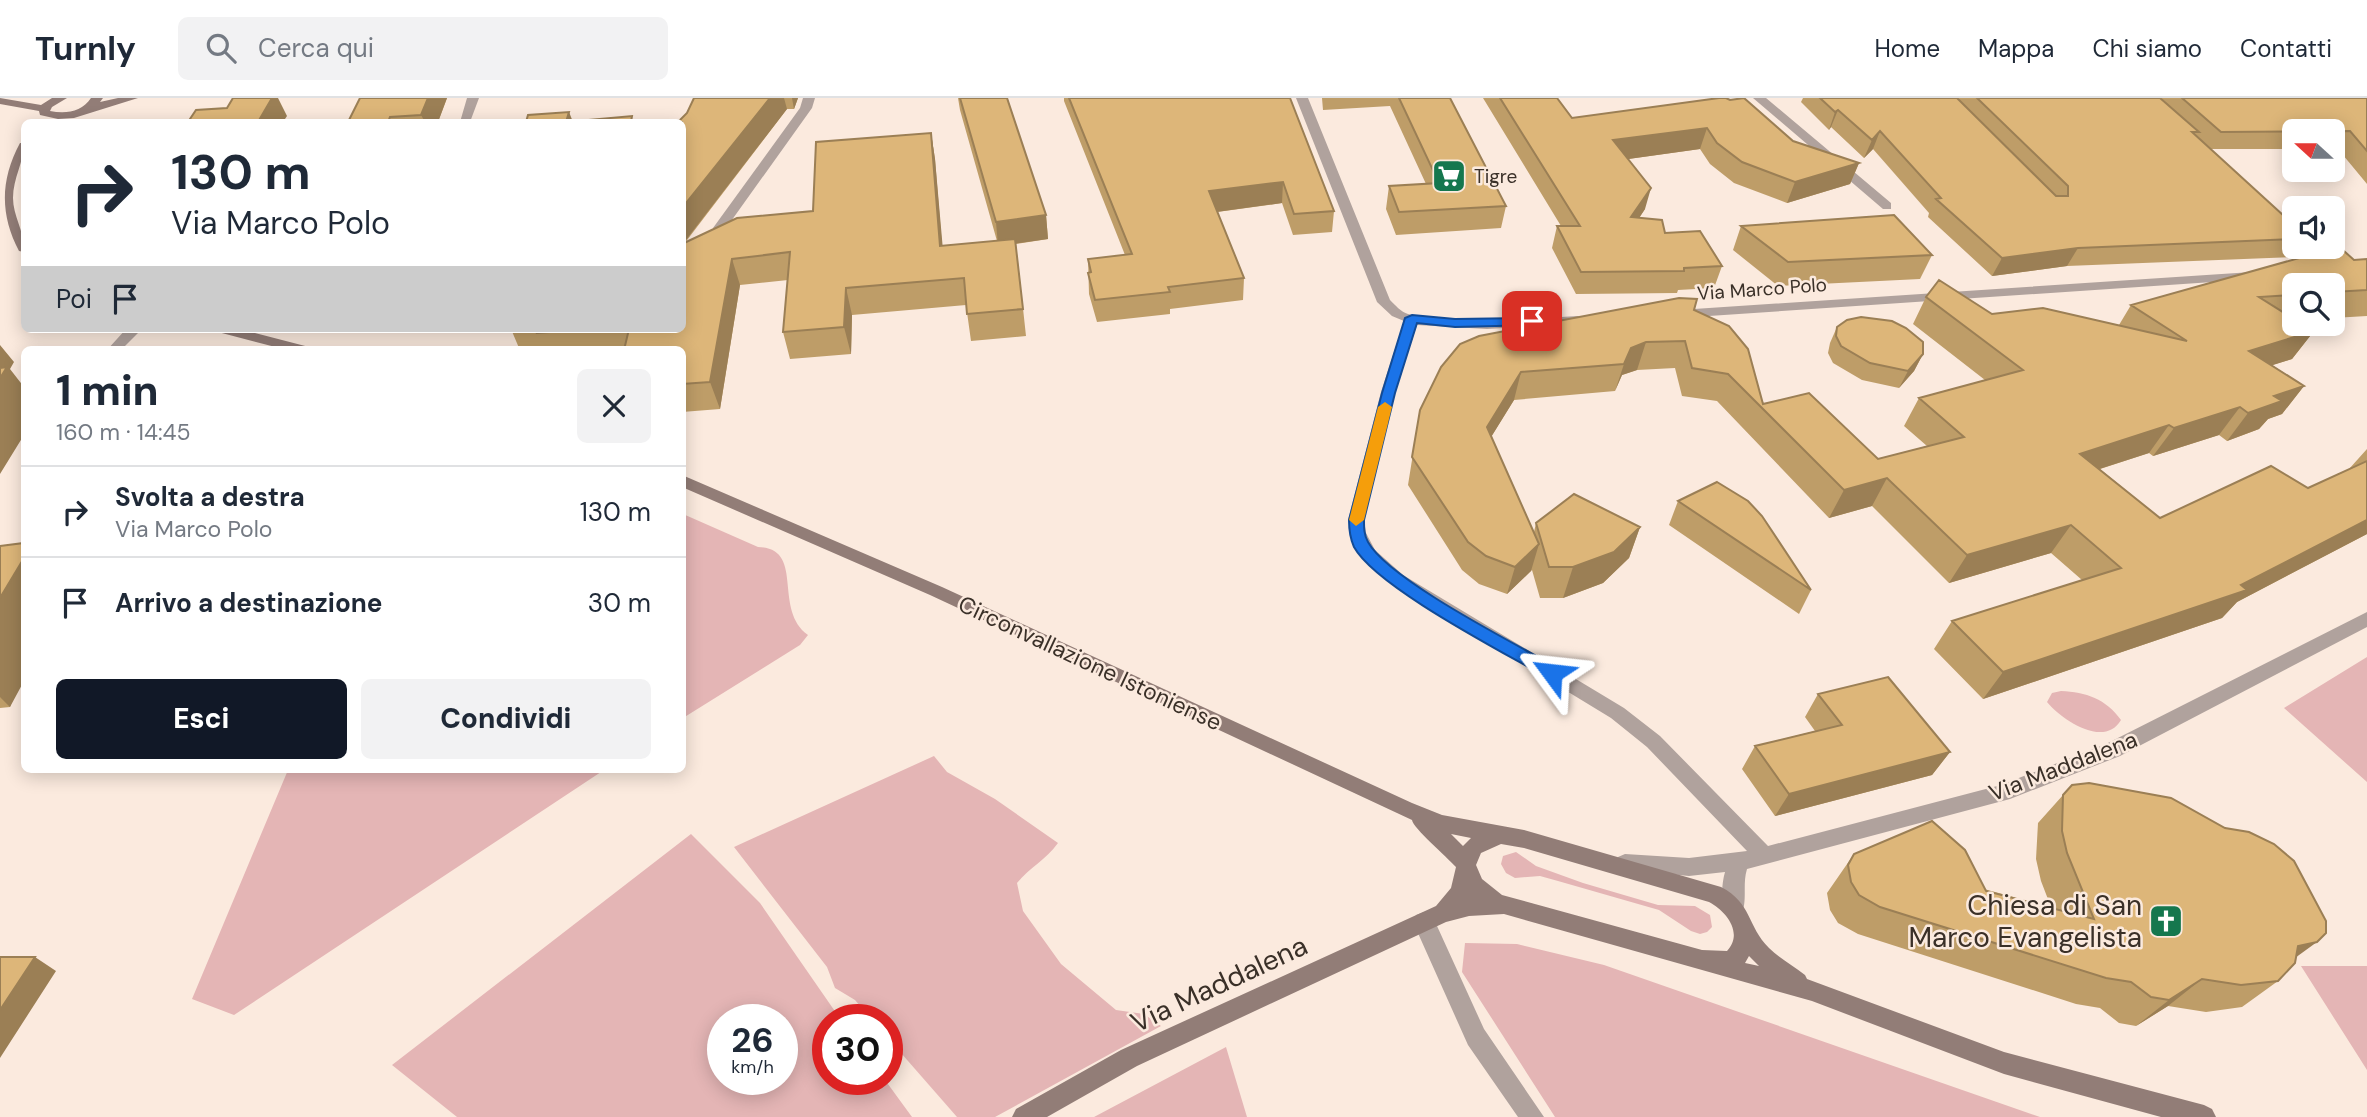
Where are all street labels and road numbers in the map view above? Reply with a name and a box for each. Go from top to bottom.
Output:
street label: Via Marco Polo [1696,272,1828,306]
street label: Circonvallazione Istoniense [954,589,1226,737]
street label: Via Maddalena [1984,724,2142,808]
street label: Via Maddalena [1125,927,1313,1041]

